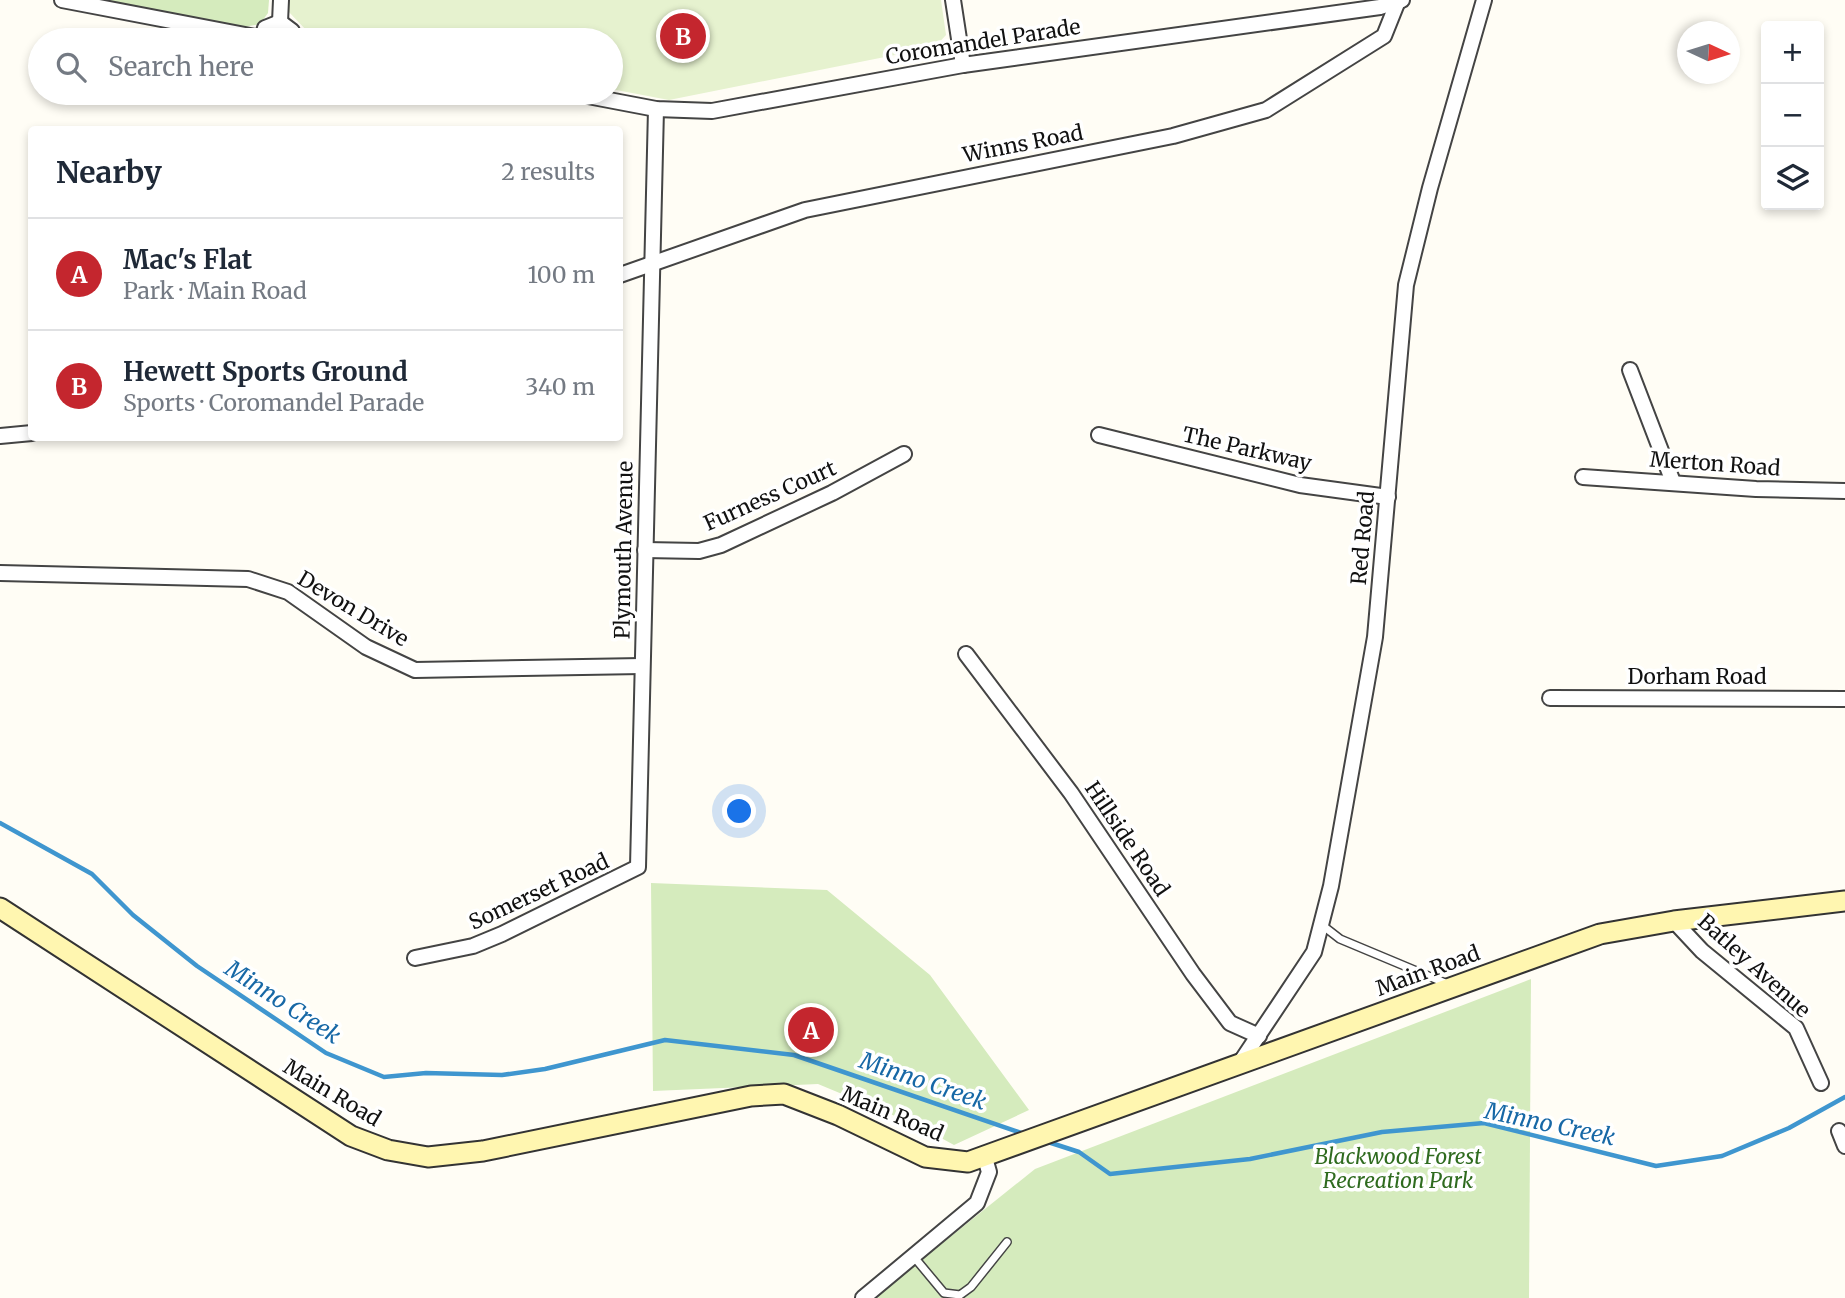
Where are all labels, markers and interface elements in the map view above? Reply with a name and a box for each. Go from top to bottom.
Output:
pin: B [660,10,706,62]
street label: Coromandel Parade [884,13,1082,70]
north arrow [1677,21,1740,84]
map controls [1761,21,1824,210]
button: + [1761,21,1824,84]
search box [28,28,623,105]
icon: search [52,48,90,86]
text: Search here [108,50,254,83]
button: − [1761,84,1824,147]
street label: Winns Road [960,119,1086,169]
button: layers [1761,147,1824,210]
text: Nearby [56,153,162,191]
text: 2 results [501,157,595,186]
text: Mac's Flat [123,243,252,276]
text: A [71,260,87,289]
text: 100 m [527,260,595,289]
text: Park · Main Road [123,276,307,305]
text: Hewett Sports Ground [123,355,408,388]
text: B [71,372,87,401]
text: 340 m [525,372,595,401]
text: Sports · Coromandel Parade [123,388,424,417]
street label: The Parkway [1180,421,1315,477]
street label: Merton Road [1649,445,1782,482]
street label: Furness Court [699,454,840,537]
street label: Plymouth Avenue [608,461,639,639]
street label: Red Road [1345,489,1380,586]
street label: Devon Drive [293,565,414,652]
street label: Dorham Road [1627,663,1767,690]
street label: Hillside Road [1079,776,1176,902]
your location [722,794,756,828]
street label: Somerset Road [464,847,613,936]
street label: Batley Avenue [1692,908,1816,1023]
street label: Main Road [1372,939,1484,1002]
water label: Minno Creek [219,953,347,1050]
pin: A [788,1004,834,1056]
water label: Minno Creek [855,1045,991,1116]
street label: Main Road [279,1053,386,1132]
street label: Main Road [837,1080,948,1147]
water label: Minno Creek [1481,1095,1618,1152]
park label: Blackwood Forest Recreation Park [1314,1143,1482,1194]

